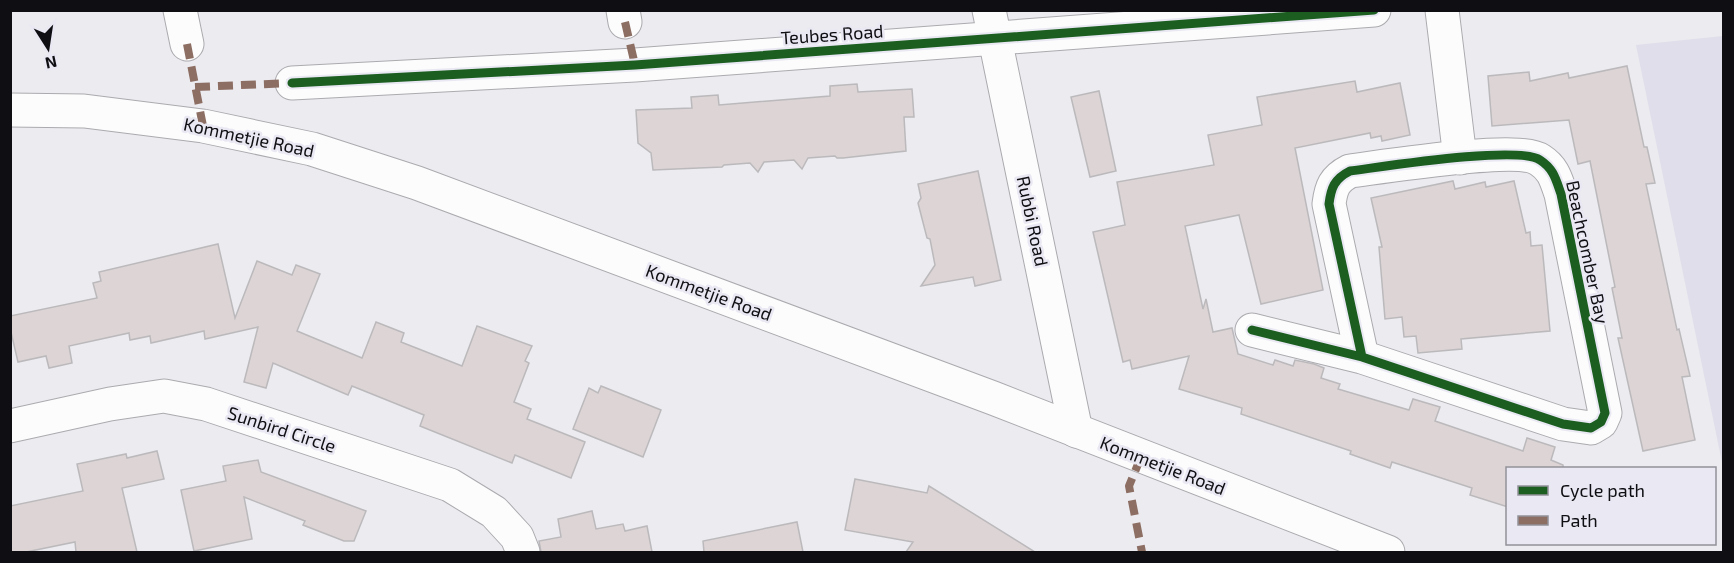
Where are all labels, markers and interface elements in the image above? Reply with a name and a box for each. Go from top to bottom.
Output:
north arrow [18,18,78,78]
street label: Teubes Road [780,19,884,49]
text: N [44,53,59,74]
street label: Kommetjie Road [182,112,316,162]
street label: Rubbi Road [1013,174,1053,268]
street label: Beachcomber Bay [1562,178,1614,326]
street label: Kommetjie Road [643,259,775,325]
street label: Sunbird Circle [225,401,339,457]
street label: Kommetjie Road [1097,431,1229,499]
legend [1506,467,1716,545]
text: Cycle path [1560,479,1645,501]
text: Path [1560,509,1598,531]

